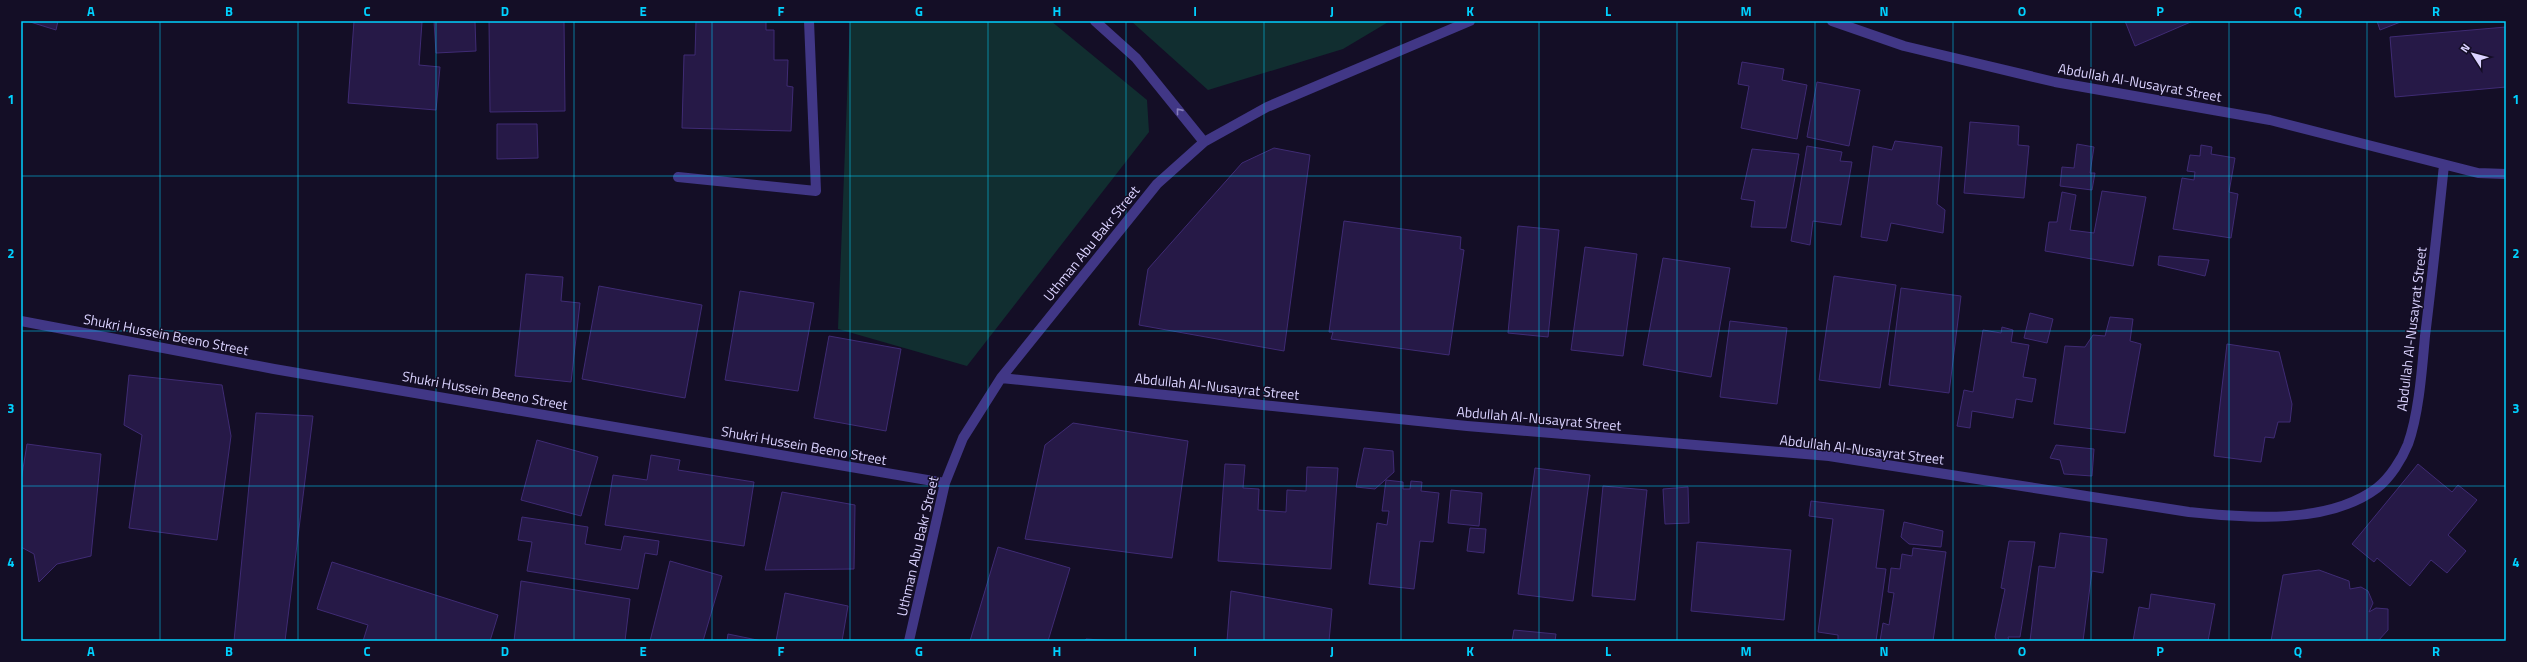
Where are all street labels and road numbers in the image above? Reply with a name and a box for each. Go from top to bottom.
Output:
street label: Abdullah Al-Nusayrat Street [2057,57,2223,107]
street label: Uthman Abu Bakr Street [1038,181,1144,305]
street label: Abdullah Al-Nusayrat Street [2390,246,2432,412]
street label: Shukri Hussein Beeno Street [82,308,250,360]
street label: Shukri Hussein Beeno Street [401,365,569,415]
street label: Abdullah Al-Nusayrat Street [1134,367,1300,405]
street label: Abdullah Al-Nusayrat Street [1456,400,1622,436]
street label: Shukri Hussein Beeno Street [720,420,888,470]
street label: Abdullah Al-Nusayrat Street [1779,428,1945,470]
street label: Uthman Abu Bakr Street [891,474,943,618]

